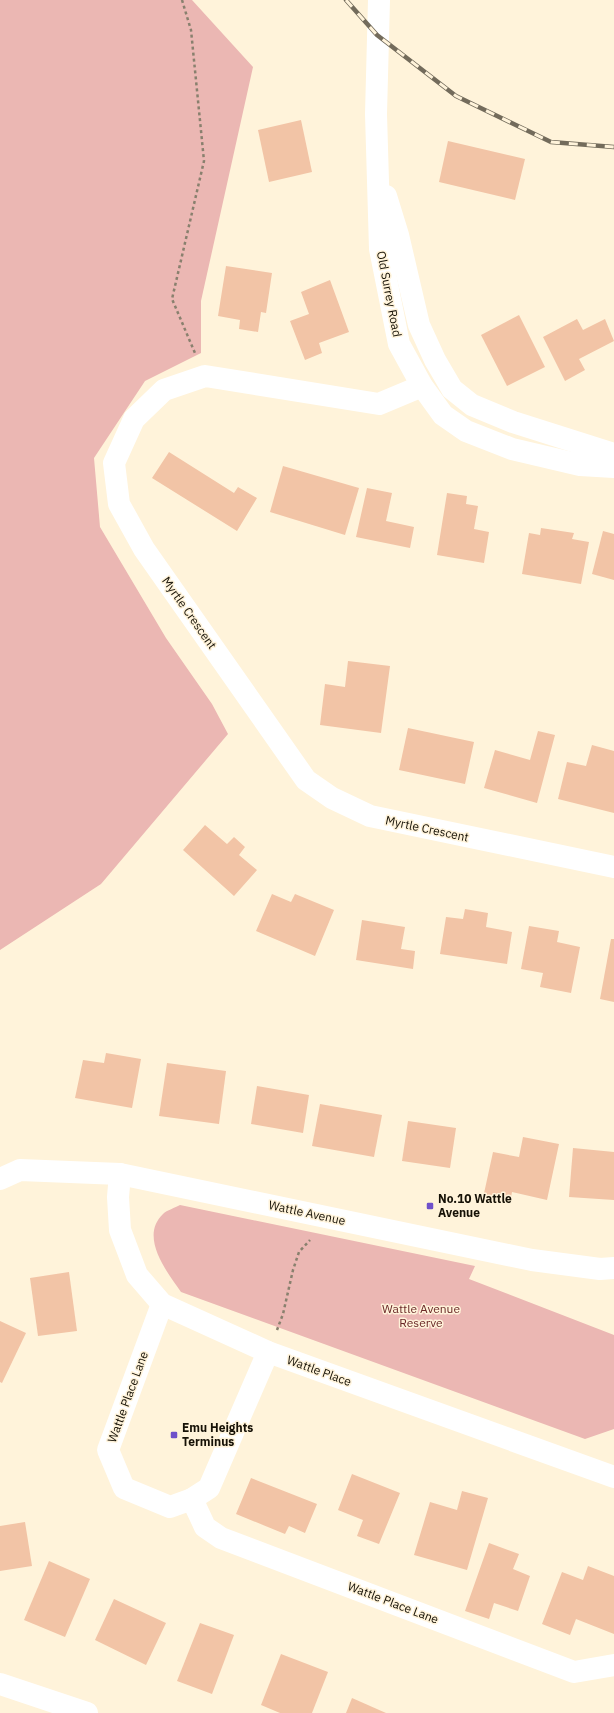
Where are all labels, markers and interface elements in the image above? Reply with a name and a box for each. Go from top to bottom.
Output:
street label: Old Surrey Road [374,250,405,338]
street label: Myrtle Crescent [159,574,220,652]
street label: Myrtle Crescent [384,812,470,845]
place label: No.10 Wattle Avenue [438,1191,512,1220]
street label: Wattle Avenue [267,1197,347,1228]
marker: No.10 Wattle Avenue [425,1201,435,1211]
park label: Wattle Avenue Reserve [382,1301,460,1330]
street label: Wattle Place Lane [104,1349,151,1445]
street label: Wattle Place [285,1352,354,1389]
place label: Emu Heights Terminus [182,1420,253,1449]
marker: Emu Heights Terminus [169,1430,179,1440]
street label: Wattle Place Lane [346,1578,441,1627]

